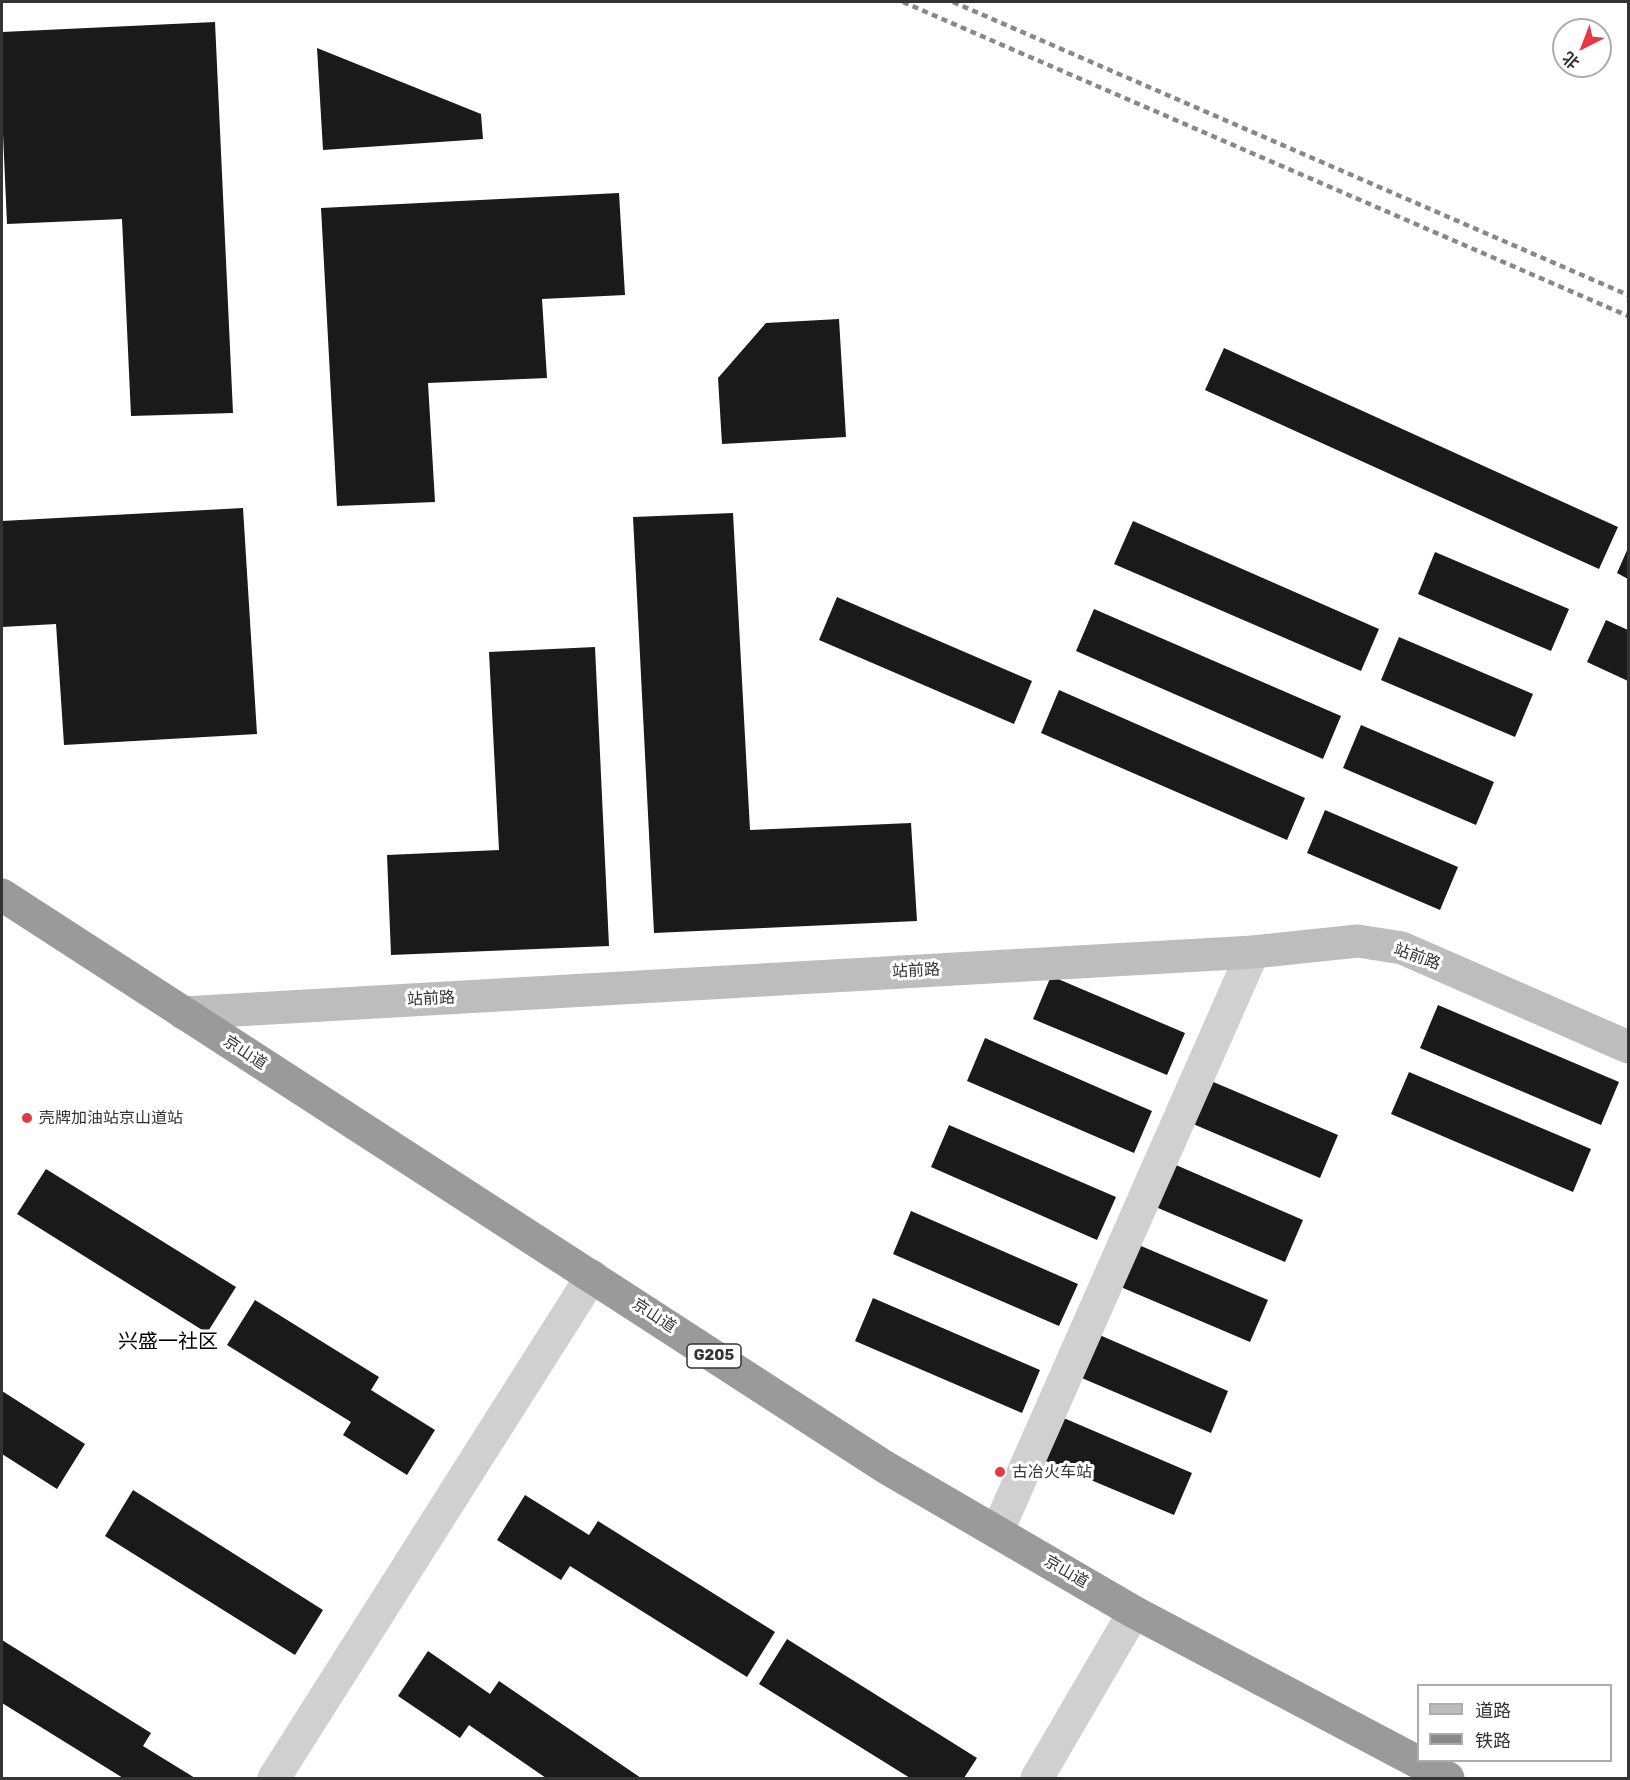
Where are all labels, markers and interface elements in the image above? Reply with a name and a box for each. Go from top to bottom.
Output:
north arrow [1552,18,1612,78]
text: 北 [1559,48,1583,73]
street label: 站前路 [1391,940,1443,974]
street label: 站前路 [892,960,940,982]
street label: 站前路 [407,988,455,1010]
street label: 京山道 [220,1032,270,1074]
place label: 壳牌加油站京山道站 [39,1108,183,1128]
marker: 壳牌加油站京山道站 [20,1111,34,1125]
street label: 京山道 [629,1295,679,1337]
district label: 兴盛一社区 [118,1330,218,1354]
road number: G205 [687,1344,741,1368]
place label: 古冶火车站 [1012,1462,1092,1482]
marker: 古冶火车站 [993,1465,1007,1479]
street label: 京山道 [1040,1552,1092,1592]
legend [1417,1684,1612,1762]
text: 道路 [1475,1700,1511,1722]
text: 铁路 [1475,1730,1511,1752]

